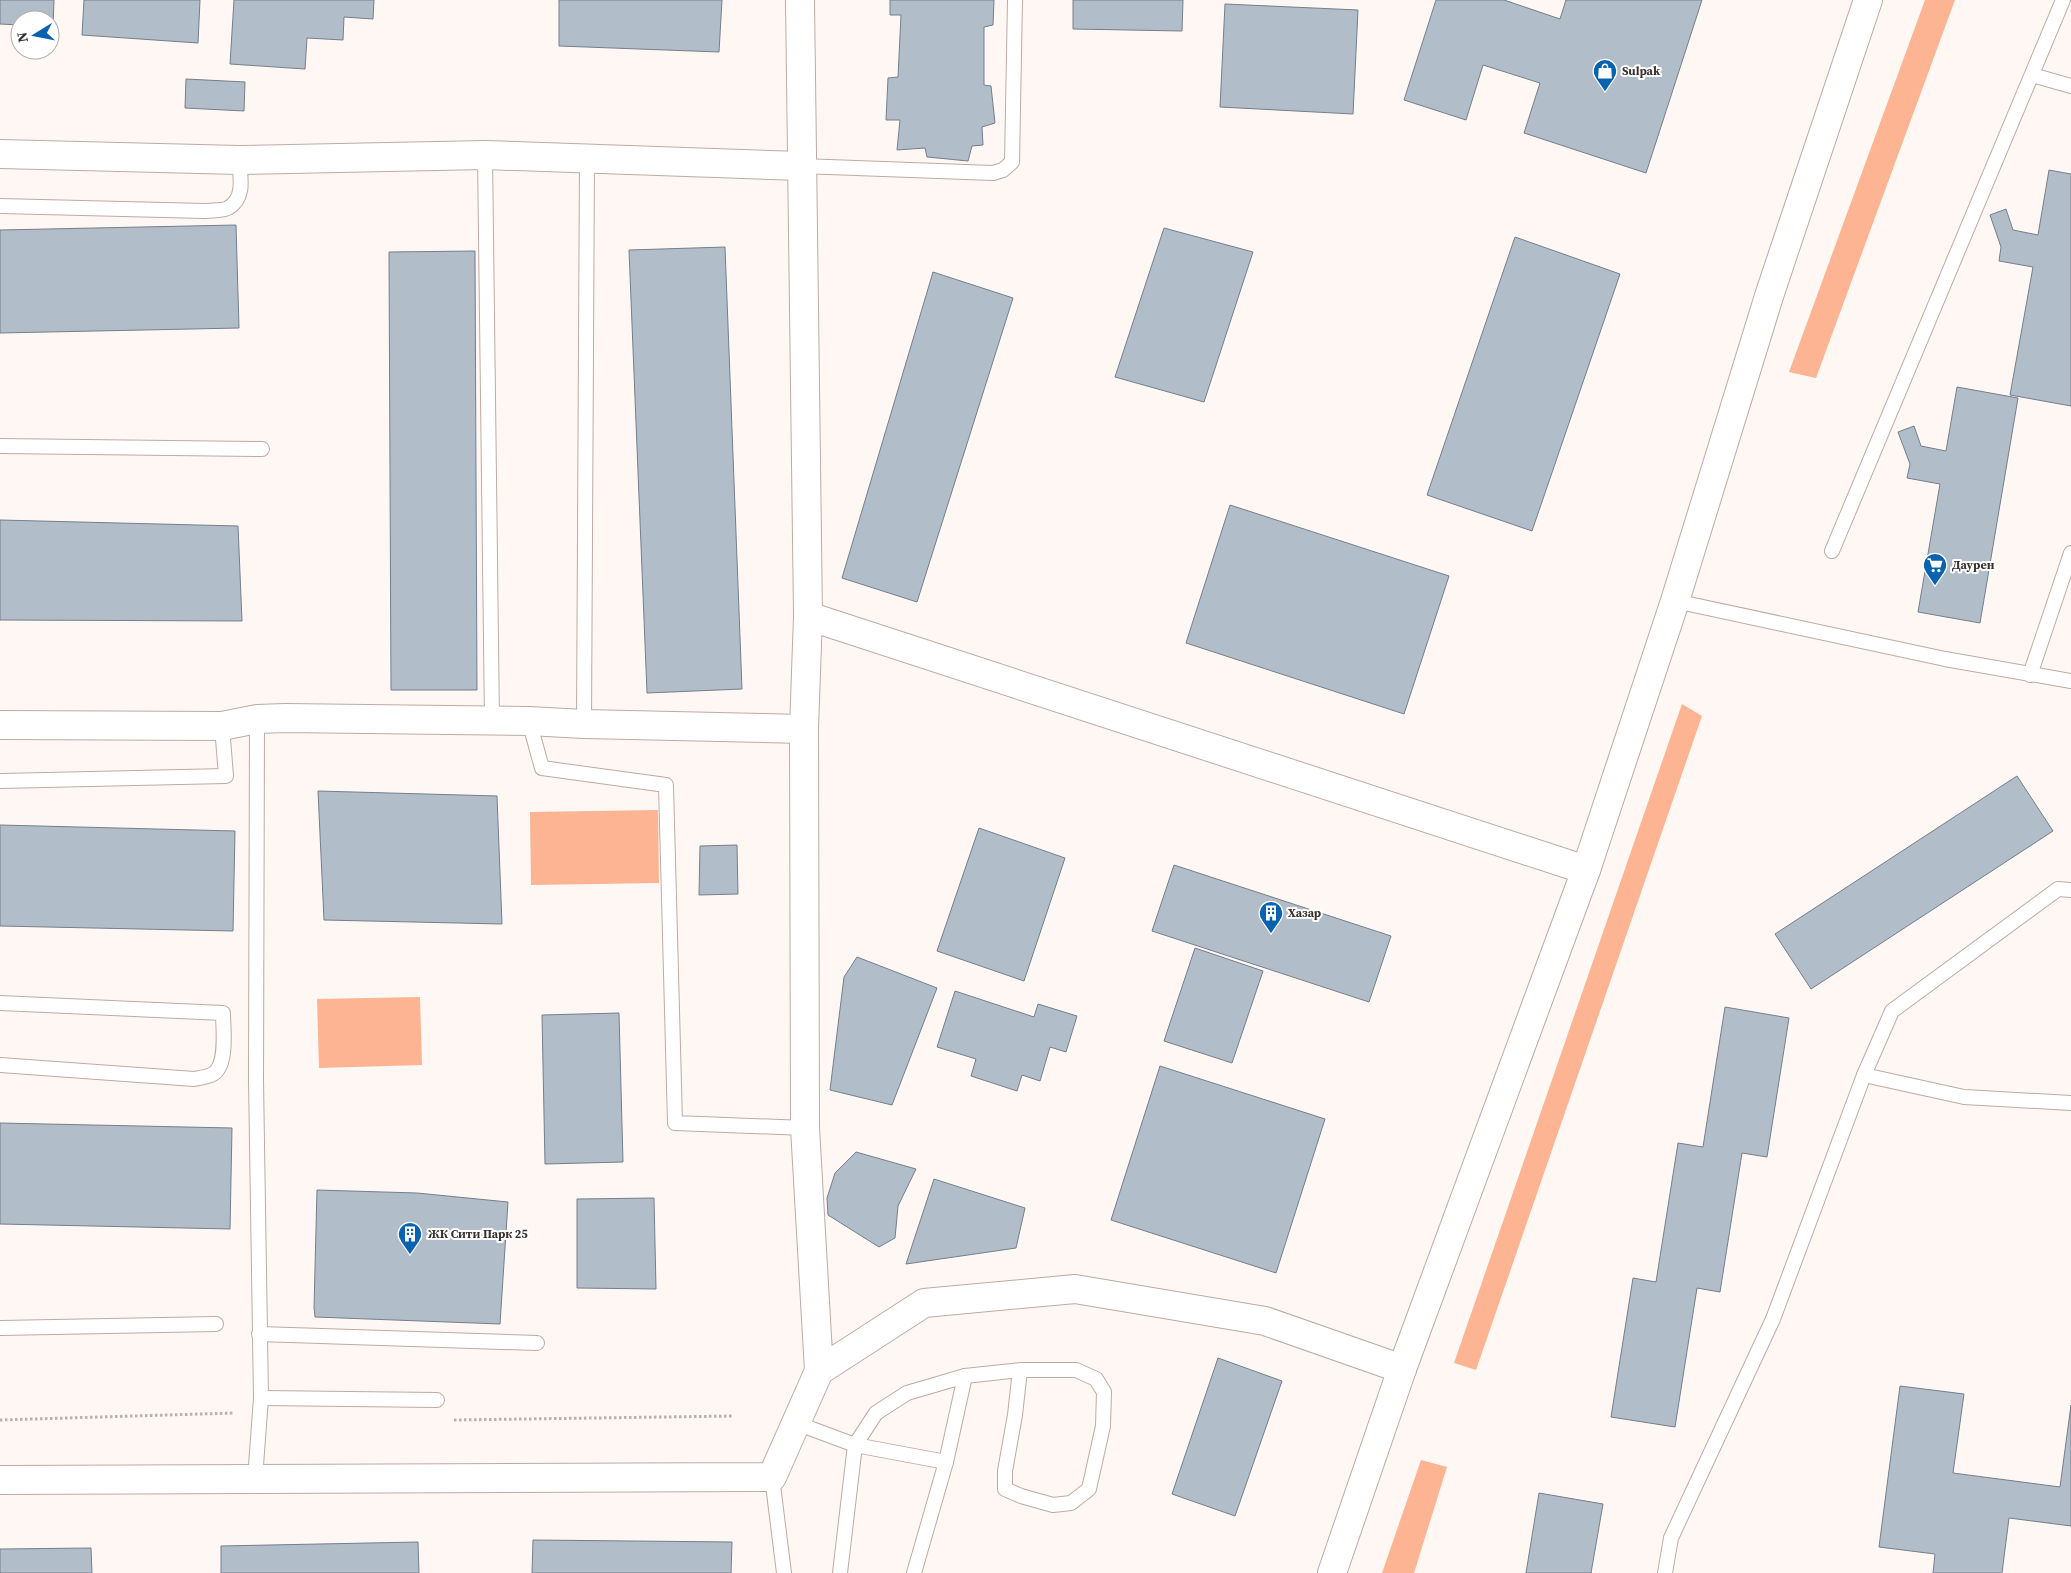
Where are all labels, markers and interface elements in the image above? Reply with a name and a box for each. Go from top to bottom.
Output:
north arrow [10,10,60,60]
text: N [11,30,33,44]
shop icon: Sulpak [1592,58,1618,92]
place label: Sulpak [1622,63,1661,79]
supermarket icon: Даурен [1922,552,1948,586]
place label: Даурен [1952,557,1995,573]
building icon: Хазар [1258,900,1284,934]
place label: Хазар [1288,905,1321,921]
building icon: ЖК Сити Парк 25 [397,1221,423,1255]
place label: ЖК Сити Парк 25 [428,1226,528,1242]

